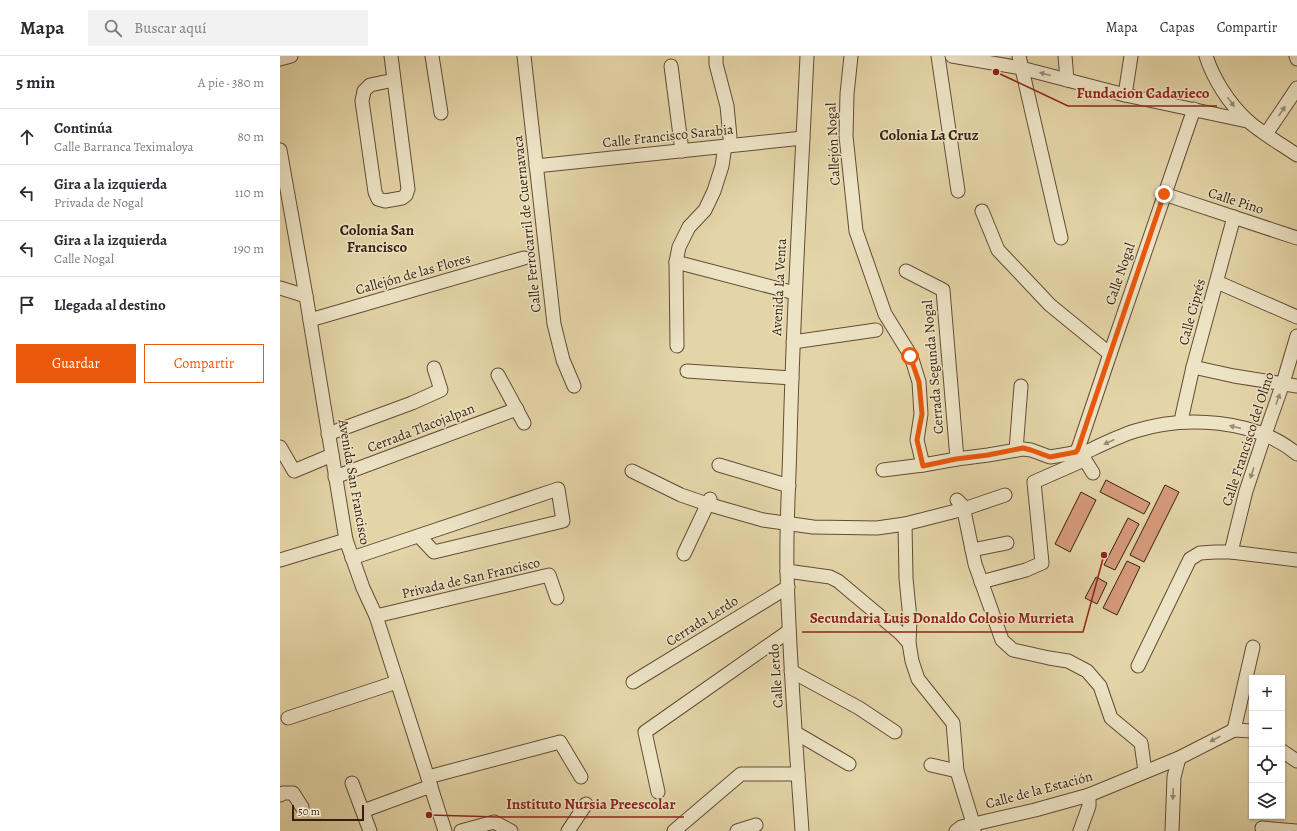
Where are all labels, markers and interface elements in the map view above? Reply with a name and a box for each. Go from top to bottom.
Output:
search box [88,10,368,46]
text: Mapa [20,15,64,41]
icon: search [102,17,124,39]
text: Buscar aquí [134,18,206,38]
text: Mapa [1106,18,1138,37]
text: Capas [1160,18,1195,37]
text: Compartir [1217,18,1277,37]
text: 5 min [16,71,55,94]
one-way arrow [1039,71,1051,77]
text: A pie · 380 m [198,74,264,91]
callout: Fundacion Cadavieco [1068,79,1217,106]
text: Fundacion Cadavieco [1076,83,1210,103]
one-way arrow [1227,97,1235,108]
street label: Callejón Nogal [821,102,845,186]
one-way arrow [1278,105,1285,117]
text: Continúa [54,118,112,138]
street label: Calle Francisco Sarabia [602,120,735,152]
district label: Colonia La Cruz [879,125,979,145]
icon: ahead [16,126,38,148]
text: 80 m [237,128,264,145]
street label: Calle Ferrocarril de Cuernavaca [508,134,546,314]
text: Calle Barranca Teximaloya [54,138,193,155]
text: Gira a la izquierda [54,174,167,194]
icon: left [16,182,38,204]
street label: Calle Pino [1206,183,1266,219]
text: 110 m [235,184,264,201]
route end [1155,185,1173,203]
text: Privada de Nogal [54,194,143,211]
district label: Colonia San Francisco [340,220,415,257]
text: Gira a la izquierda [54,230,167,250]
street label: Avenida La Venta [767,237,791,337]
icon: left [16,238,38,260]
text: 190 m [233,240,264,257]
street label: Calle Nogal [1100,240,1140,308]
street label: Callejón de las Flores [353,248,473,300]
text: Calle Nogal [54,250,114,267]
street label: Calle Ciprés [1174,277,1210,347]
icon: arrive [16,294,38,316]
text: Llegada al destino [54,295,166,315]
street label: Cerrada Segunda Nogal [918,299,948,435]
button: Guardar [16,344,136,383]
button: Compartir [144,344,264,383]
route start [901,347,919,365]
street label: Calle Francisco del Olmo [1217,369,1279,509]
one-way arrow [1275,393,1281,405]
street label: Cerrada Tlacojalpan [364,399,478,457]
street label: Avenida San Francisco [333,417,374,546]
one-way arrow [1229,423,1242,429]
one-way arrow [1103,438,1115,445]
one-way arrow [1249,467,1255,479]
street label: Privada de San Francisco [400,553,542,603]
street label: Cerrada Lerdo [662,591,742,651]
callout: Secundaria Luis Donaldo Colosio Murrieta [802,605,1083,632]
text: Secundaria Luis Donaldo Colosio Murrieta [810,608,1075,628]
street label: Calle Lerdo [764,643,788,709]
map controls [1249,675,1285,819]
button: + [1249,675,1285,711]
button: − [1249,711,1285,747]
one-way arrow [1210,736,1221,743]
button: locate [1249,747,1285,783]
street label: Calle de la Estación [983,767,1095,813]
button: layers [1249,783,1285,819]
one-way arrow [1170,788,1176,801]
callout: Instituto Nursia Preescolar [498,790,684,817]
text: Instituto Nursia Preescolar [506,794,676,814]
scale bar [292,803,364,822]
text: 50 m [298,804,320,819]

